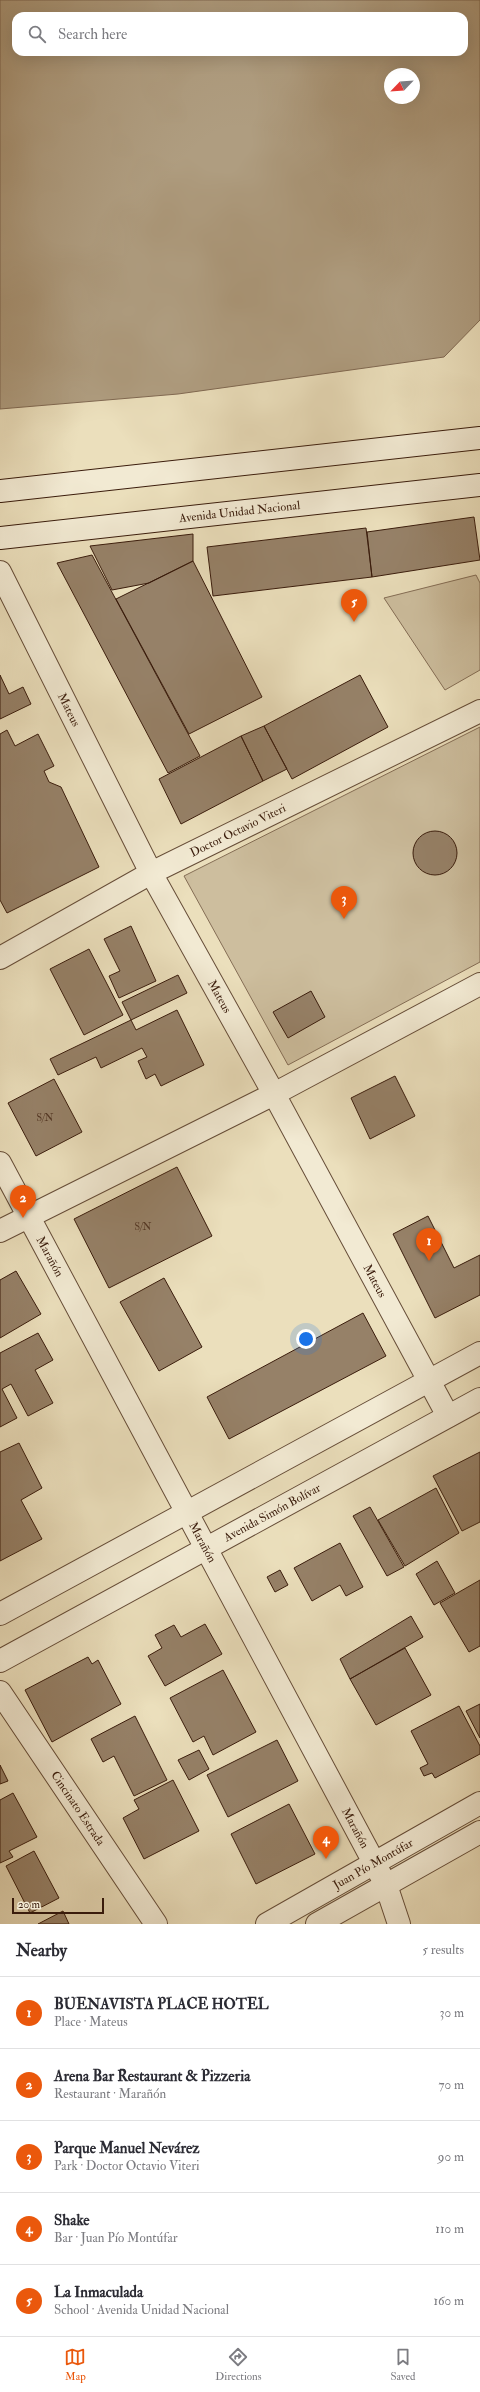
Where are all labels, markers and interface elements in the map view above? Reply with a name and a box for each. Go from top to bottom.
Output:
search box [12,12,468,56]
icon: search [26,23,48,45]
text: Search here [58,25,127,44]
north arrow [384,68,420,104]
street label: Avenida Unidad Nacional [177,497,301,526]
pin: 5 [341,589,367,622]
street label: Mateus [54,690,84,729]
street label: Doctor Octavio Viteri [187,800,288,860]
pin: 3 [331,886,357,919]
street label: Mateus [204,977,235,1016]
house number: S/N [36,1112,54,1124]
pin: 2 [10,1185,36,1218]
house number: S/N [134,1221,152,1233]
pin: 1 [416,1228,442,1261]
street label: Marañón [33,1234,67,1279]
street label: Mateus [360,1262,390,1300]
your location [296,1329,316,1349]
street label: Avenida Simón Bolívar [220,1480,324,1545]
street label: Marañón [186,1519,220,1565]
street label: Cincinato Estrada [48,1768,109,1849]
street label: Marañón [338,1805,372,1851]
pin: 4 [313,1826,339,1859]
street label: Juan Pío Montúfar [330,1835,416,1893]
scale bar [12,1896,104,1915]
text: 20 m [18,1898,40,1911]
text: Nearby [16,1940,67,1961]
text: 5 results [422,1942,464,1958]
text: BUENAVISTA PLACE HOTEL [54,1995,269,2014]
text: 1 [27,2005,31,2021]
text: 30 m [440,2005,464,2021]
text: Place · Mateus [54,2014,128,2030]
text: Arena Bar Restaurant & Pizzeria [54,2067,250,2086]
text: 2 [26,2077,32,2093]
text: 70 m [439,2077,464,2093]
text: Restaurant · Marañón [54,2086,166,2102]
text: Parque Manuel Nevárez [54,2139,199,2158]
text: 3 [27,2149,32,2165]
text: 90 m [438,2149,464,2165]
text: Park · Doctor Octavio Viteri [54,2158,199,2174]
text: Shake [54,2211,90,2230]
text: 4 [25,2221,33,2237]
text: 110 m [435,2221,464,2237]
text: Bar · Juan Pío Montúfar [54,2230,178,2246]
text: La Inmaculada [54,2283,143,2302]
text: 5 [26,2293,32,2309]
text: 160 m [433,2293,464,2309]
text: School · Avenida Unidad Nacional [54,2302,229,2318]
tab: Map [64,2346,86,2383]
tab: Directions [215,2346,262,2383]
tab: Saved [390,2346,416,2383]

